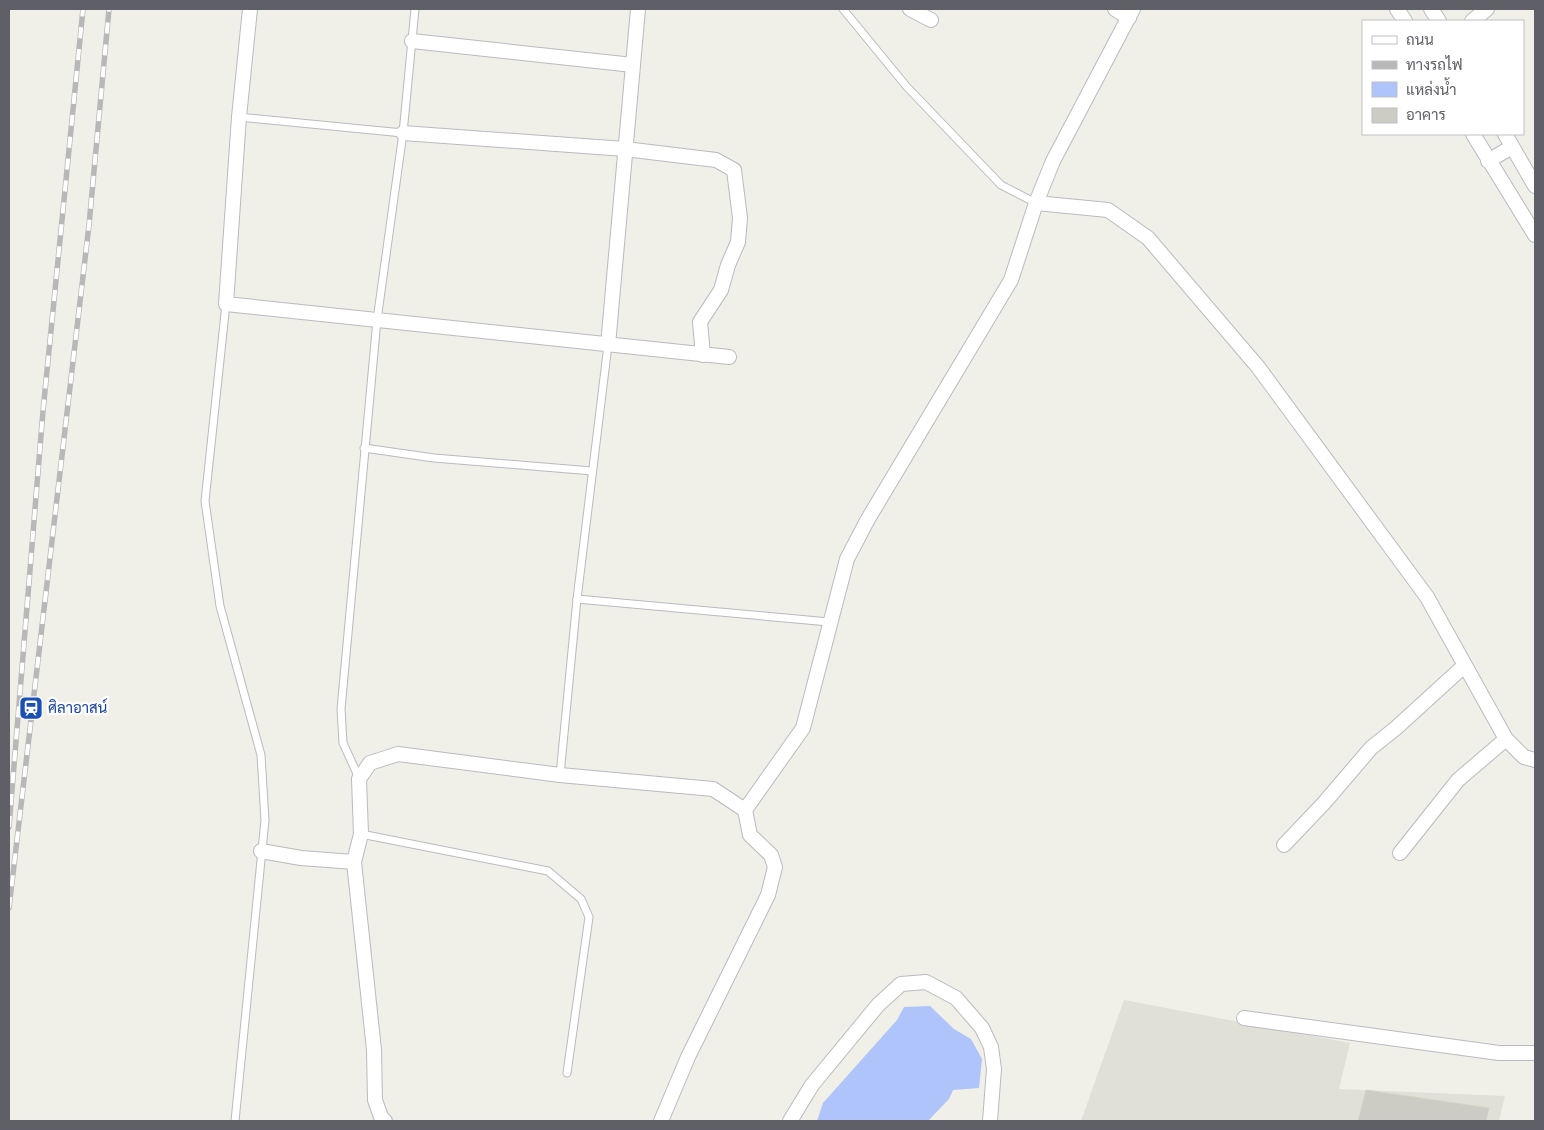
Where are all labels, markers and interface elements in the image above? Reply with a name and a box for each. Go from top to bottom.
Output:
legend [1362,20,1524,135]
text: ถนน [1406,29,1434,50]
text: ทางรถไฟ [1406,54,1463,75]
text: แหล่งน้ำ [1406,77,1457,100]
text: อาคาร [1406,104,1446,125]
station icon: ศิลาอาสน์ [18,695,44,721]
place label: ศิลาอาสน์ [48,697,107,718]

